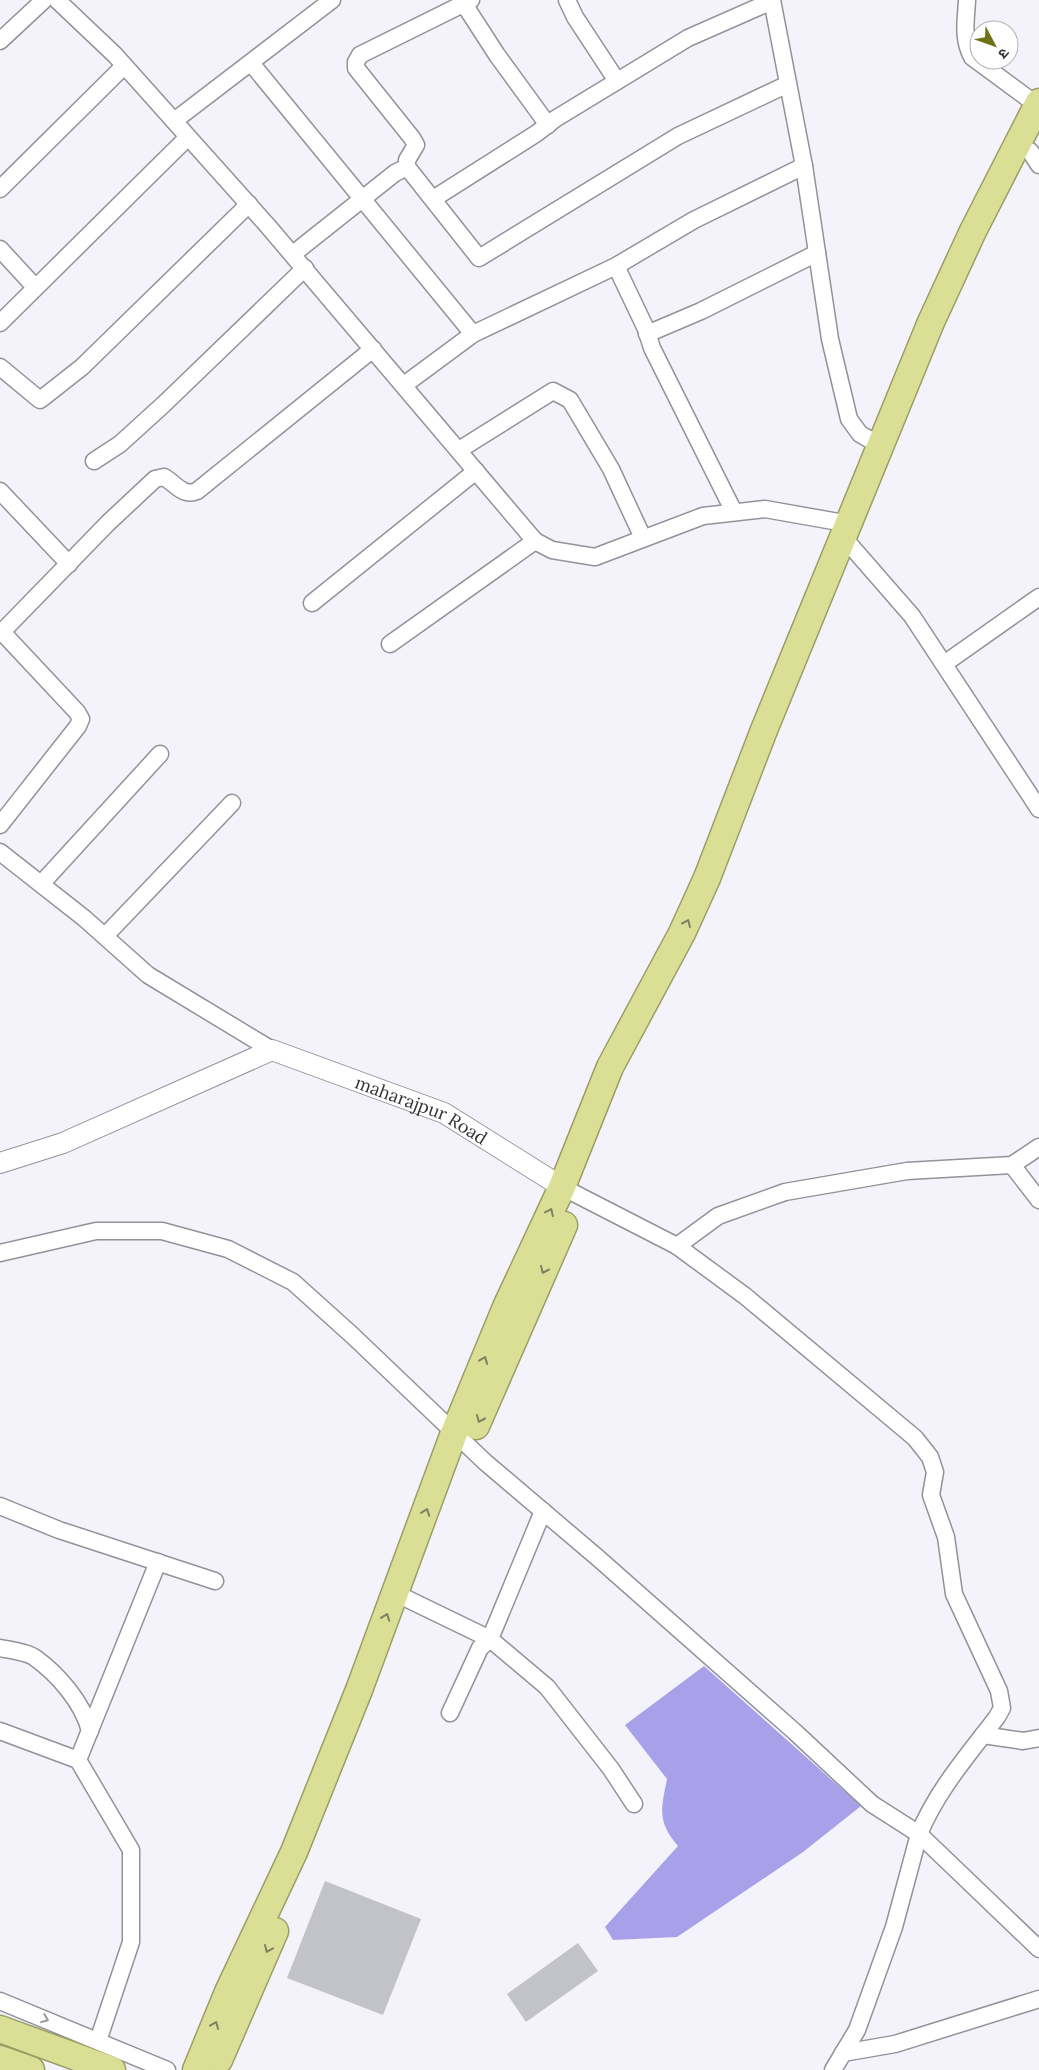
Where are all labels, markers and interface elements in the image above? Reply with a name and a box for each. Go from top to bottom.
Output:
north arrow [969,20,1019,70]
text: उ [994,45,1013,63]
one-way arrow [681,919,691,928]
street label: maharajpur Road [352,1070,492,1149]
one-way arrow [544,1208,555,1217]
one-way arrow [540,1265,551,1274]
one-way arrow [479,1357,489,1365]
one-way arrow [475,1414,486,1423]
one-way arrow [420,1508,430,1517]
one-way arrow [380,1614,390,1622]
one-way arrow [264,1944,275,1953]
one-way arrow [41,2013,49,2023]
one-way arrow [209,2021,219,2030]

